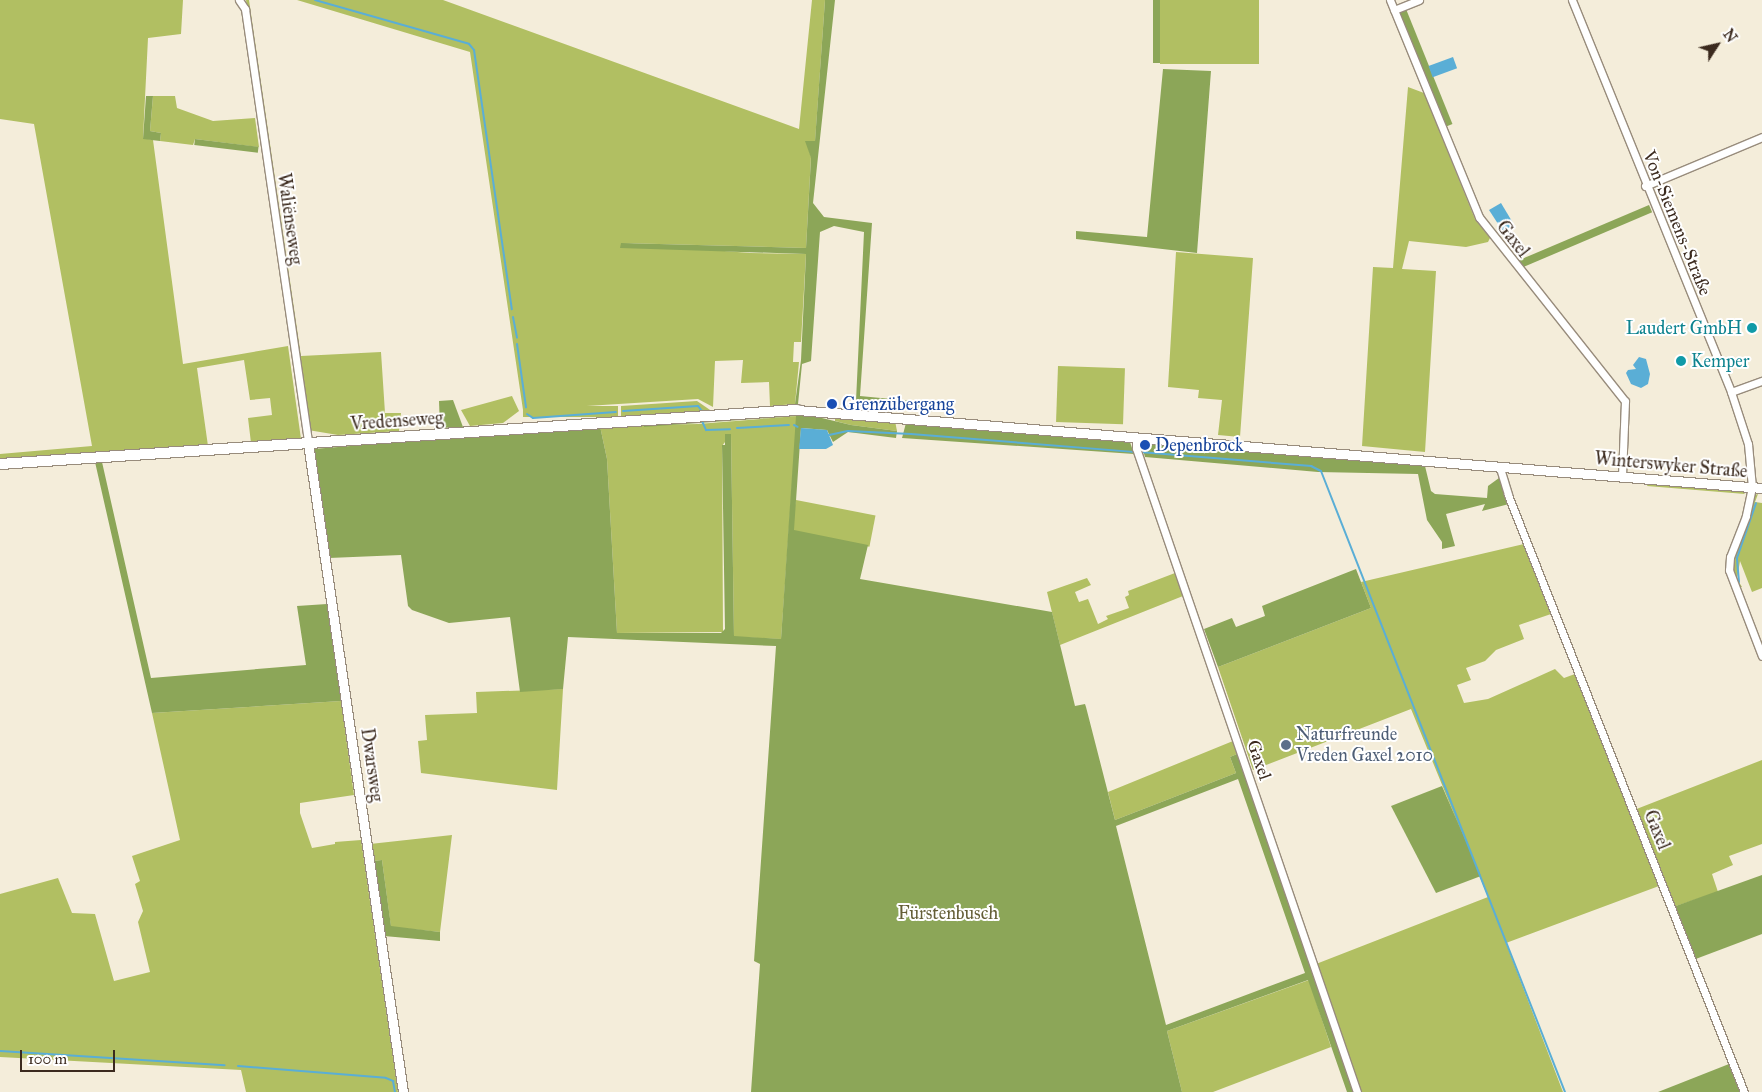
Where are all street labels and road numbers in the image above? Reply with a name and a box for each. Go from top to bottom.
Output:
street label: Von-Siemens-Straße [1638,147,1716,299]
street label: Waliënseweg [273,172,307,266]
street label: Gaxel [1492,216,1534,262]
street label: Vredenseweg [350,407,444,435]
street label: Winterswyker Straße [1594,448,1748,482]
street label: Dwarsweg [356,727,388,803]
street label: Gaxel [1242,737,1276,783]
street label: Gaxel [1639,807,1675,853]

